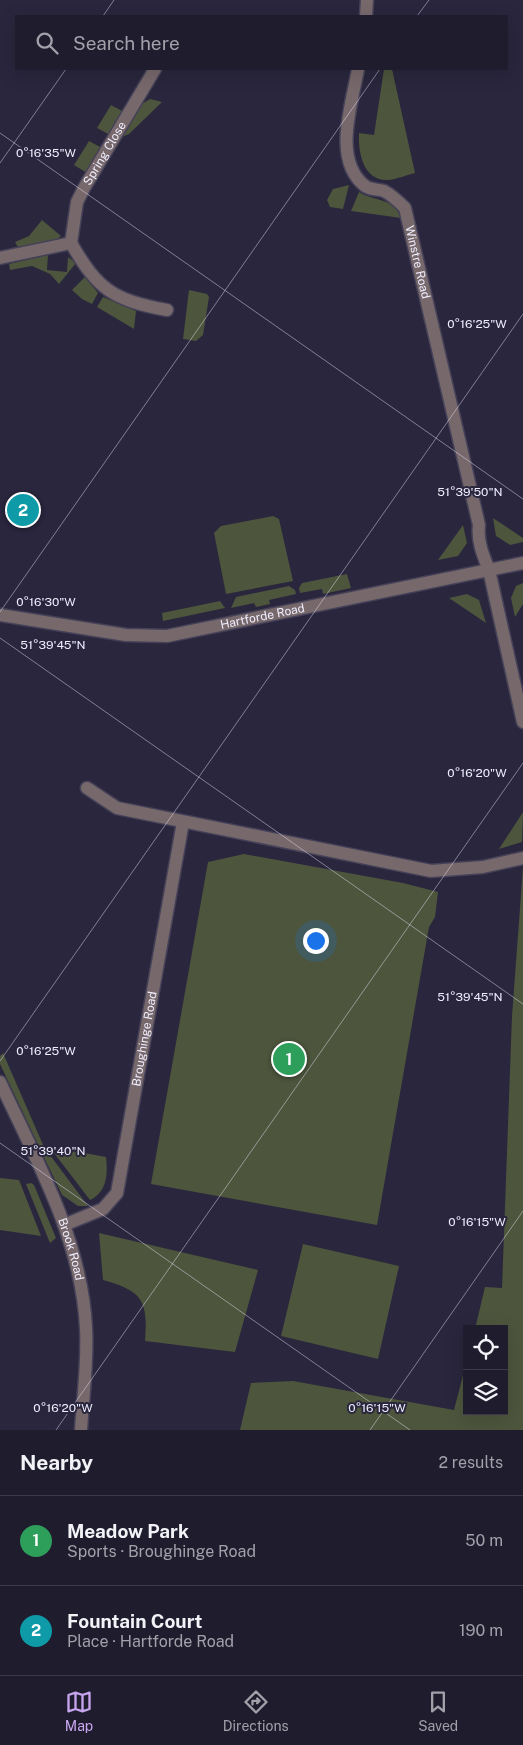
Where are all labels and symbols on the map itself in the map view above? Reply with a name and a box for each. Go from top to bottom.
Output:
street label: Spring Close [80,119,129,188]
text: 0°16'35"W [16,146,77,160]
street label: Winstre Road [402,224,433,300]
text: 0°16'25"W [447,317,507,331]
text: 51°39'50"N [437,485,503,499]
pin: 2 [7,491,39,529]
text: 0°16'30"W [16,595,76,609]
street label: Hartforde Road [219,601,306,632]
text: 51°39'45"N [20,638,86,652]
text: 0°16'20"W [447,766,507,780]
your location [303,928,329,954]
street label: Broughinge Road [129,990,160,1087]
text: 51°39'45"N [437,990,503,1004]
pin: 1 [273,1040,305,1078]
text: 0°16'25"W [16,1044,76,1058]
text: 51°39'40"N [20,1144,86,1158]
text: 0°16'15"W [448,1215,506,1229]
street label: Brook Road [55,1216,87,1282]
text: 0°16'20"W [33,1401,93,1415]
text: 0°16'15"W [348,1401,406,1415]

